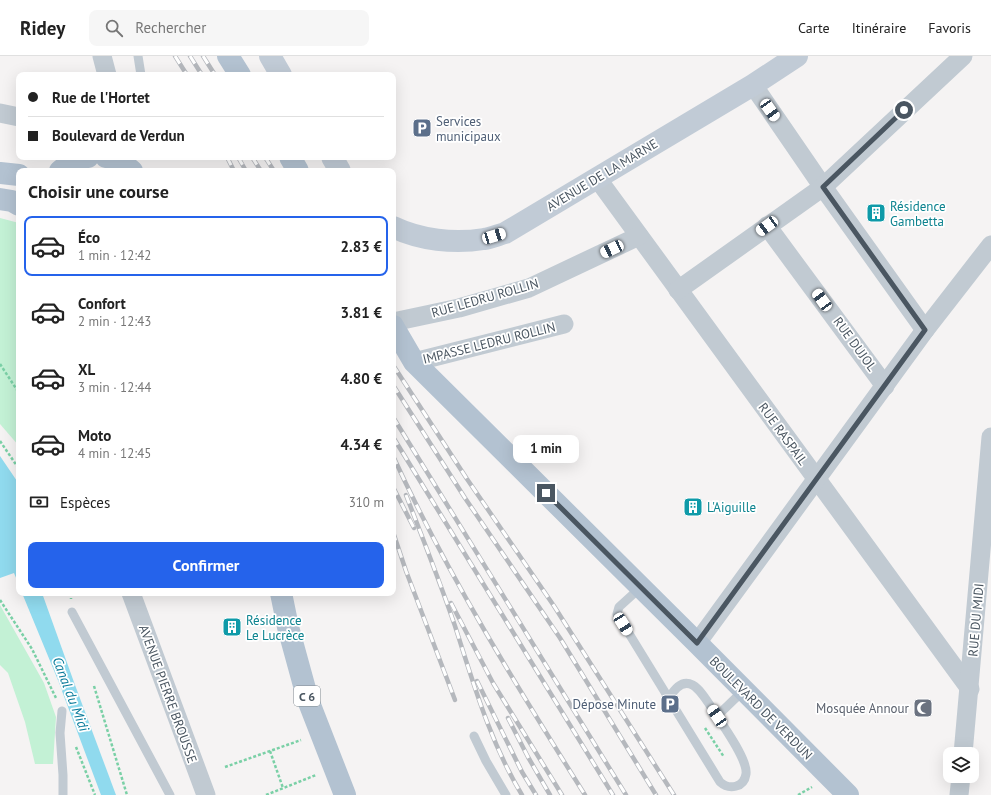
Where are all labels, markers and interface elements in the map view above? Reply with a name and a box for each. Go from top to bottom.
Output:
search box [89,10,369,46]
text: Ridey [20,16,65,40]
icon: search [103,17,125,39]
text: Rechercher [135,18,206,37]
text: Carte [798,19,830,37]
text: Itinéraire [852,19,906,37]
text: Favoris [928,19,971,37]
text: Rue de l'Hortet [52,88,150,107]
car [758,97,782,123]
route start [895,101,913,119]
place label: Services municipaux [436,113,501,145]
parking icon: Services municipaux [411,117,433,139]
text: Boulevard de Verdun [52,126,185,145]
street label: AVENUE DE LA MARNE [543,135,661,215]
text: Choisir une course [28,180,169,203]
place label: Résidence Gambetta [890,198,946,230]
building icon: Résidence Gambetta [865,202,887,224]
car [754,214,780,238]
car [481,227,507,245]
icon: car [30,228,66,264]
text: Éco [78,228,100,247]
text: 2.83 € [340,237,382,256]
car [599,238,625,260]
text: 1 min · 12:42 [78,247,151,264]
street label: RUE LEDRU ROLLIN [430,275,540,321]
car [810,287,834,313]
icon: car [30,294,66,330]
text: Confort [78,294,126,313]
text: 3.81 € [340,303,382,322]
text: 2 min · 12:43 [78,313,151,330]
street label: RUE DUJOL [830,314,881,375]
street label: IMPASSE LEDRU ROLLIN [421,318,557,368]
icon: car [30,360,66,396]
text: XL [78,360,95,379]
text: 4.80 € [340,369,382,388]
text: 3 min · 12:44 [78,379,151,396]
street label: RUE RASPAIL [755,399,812,469]
icon: car [30,426,66,462]
text: Moto [78,426,111,445]
text: 4.34 € [340,435,382,454]
callout: 1 min [513,435,579,463]
text: 1 min [530,440,562,457]
text: 4 min · 12:45 [78,445,151,462]
route end [537,484,555,502]
icon: cash [28,491,50,513]
text: Espèces [60,493,110,512]
text: 310 m [349,494,384,511]
building icon: L'Aiguille [682,496,704,518]
place label: L'Aiguille [707,499,756,516]
button: Confirmer [28,542,384,588]
street label: RUE DU MIDI [964,583,988,657]
car [612,611,634,637]
place label: Résidence Le Lucrèce [246,612,304,644]
building icon: Résidence Le Lucrèce [221,616,243,638]
street label: AVENUE PIERRE BROUSSE [135,623,201,765]
street label: BOULEVARD DE VERDUN [706,653,816,763]
water label: Canal du Midi [49,654,94,734]
road number: C 6 [294,686,320,706]
parking icon: Dépose Minute [659,693,681,715]
place label: Dépose Minute [573,696,656,713]
mosque icon: Mosquée Annour [912,697,934,719]
place label: Mosquée Annour [816,700,910,717]
car [705,703,729,729]
map controls [943,747,979,783]
button: layers [943,747,979,783]

